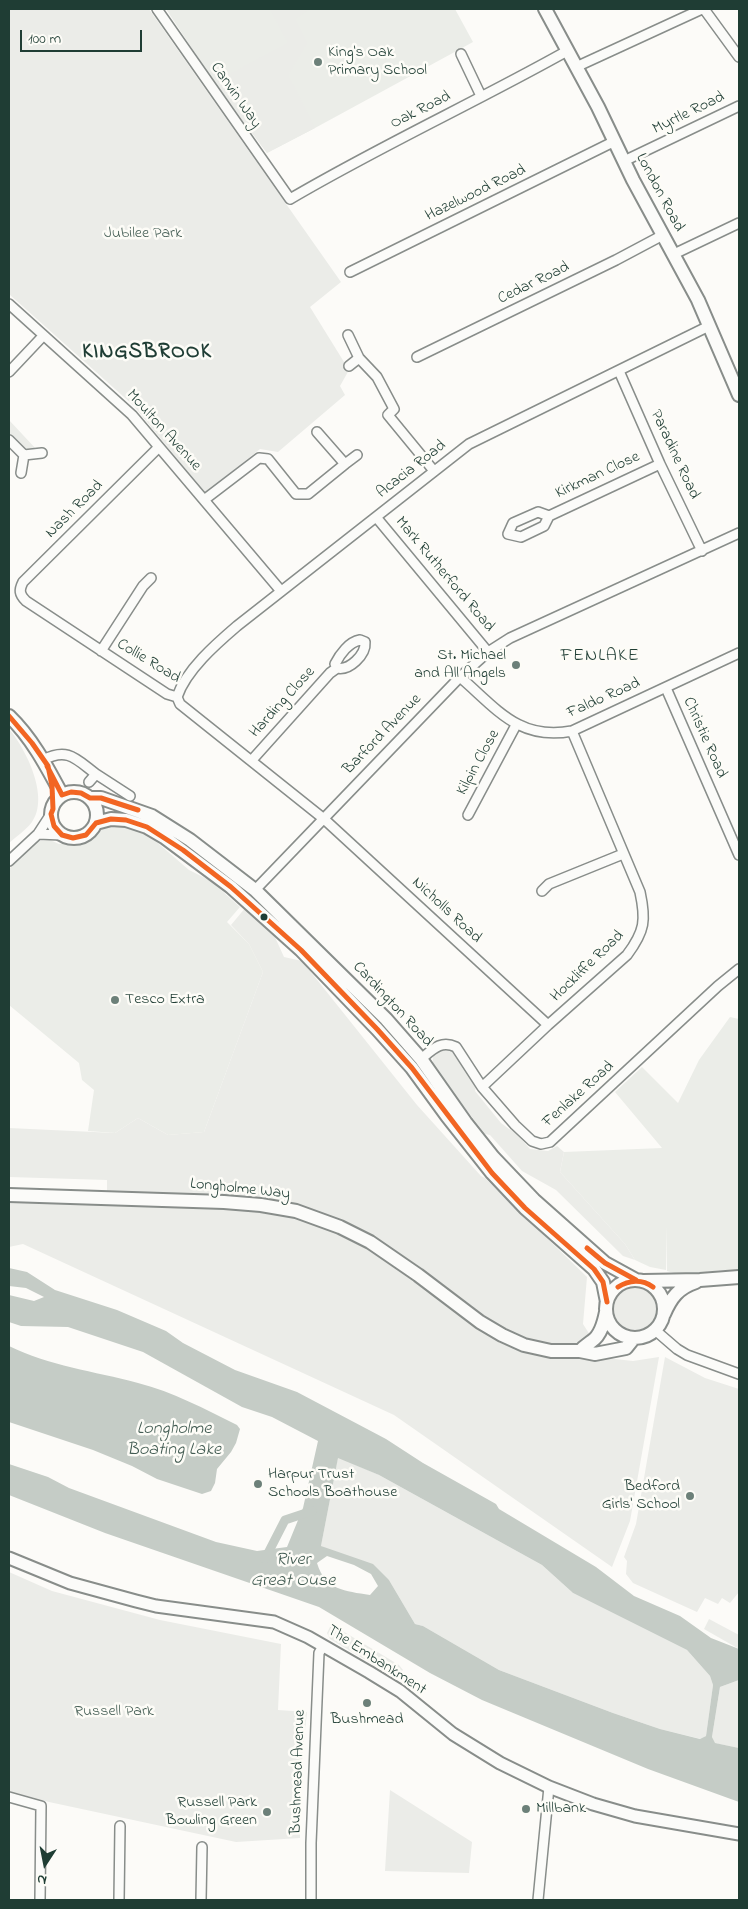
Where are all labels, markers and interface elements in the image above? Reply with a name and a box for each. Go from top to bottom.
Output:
scale bar [22,20,145,52]
text: 100 m [28,28,61,50]
place label: King's Oak Primary School [328,43,427,81]
marker: King's Oak Primary School [312,56,324,68]
street label: Canvin Way [205,59,265,133]
street label: Oak Road [388,88,454,134]
street label: Myrtle Road [650,88,728,140]
street label: London Road [630,150,688,236]
street label: Hazelwood Road [423,161,529,227]
park label: Jubilee Park [104,224,182,244]
street label: Cedar Road [495,258,573,310]
district label: KINGSBROOK [81,341,213,367]
street label: Moulton Avenue [121,386,205,476]
street label: Paradine Road [645,407,703,503]
street label: Acacia Road [373,437,451,503]
street label: Kirkman Close [553,448,643,504]
street label: Nash Road [42,477,108,543]
street label: Mark Rutherford Road [390,513,498,637]
street label: Collie Road [113,636,183,688]
place label: St. Michael and All Angels [414,646,506,684]
district label: FENLAKE [560,646,640,668]
marker: St. Michael and All Angels [510,659,522,671]
street label: Harding Close [246,664,320,742]
street label: Faldo Road [565,674,643,724]
street label: Barford Avenue [340,691,426,779]
street label: Christie Road [678,695,730,781]
street label: Kilpin Close [453,727,505,799]
street label: Nicholls Road [407,874,485,948]
unlabelled marker [259,912,269,922]
street label: Hockliffe Road [547,927,629,1007]
street label: Cardington Road [348,958,436,1052]
place label: Tesco Extra [125,990,205,1010]
marker: Tesco Extra [109,994,121,1006]
street label: Fenlake Road [539,1058,619,1132]
street label: Longholme Way [189,1175,291,1205]
water label: Longholme Boating Lake [127,1419,221,1462]
place label: Harpur Trust Schools Boathouse [268,1465,397,1503]
place label: Bedford Girls' School [602,1477,680,1515]
marker: Harpur Trust Schools Boathouse [252,1478,264,1490]
marker: Bedford Girls' School [684,1490,696,1502]
water label: River Great Ouse [251,1550,335,1592]
street label: The Embankment [323,1622,429,1700]
marker: Bushmead [361,1697,373,1709]
park label: Russell Park [74,1702,154,1722]
street label: Bushmead Avenue [287,1709,311,1835]
place label: Bushmead [331,1710,403,1730]
place label: Russell Park Bowling Green [166,1793,257,1831]
place label: Millbank [536,1799,586,1819]
marker: Millbank [520,1803,532,1815]
marker: Russell Park Bowling Green [261,1806,273,1818]
north arrow [20,1839,70,1889]
text: N [35,1868,49,1890]

